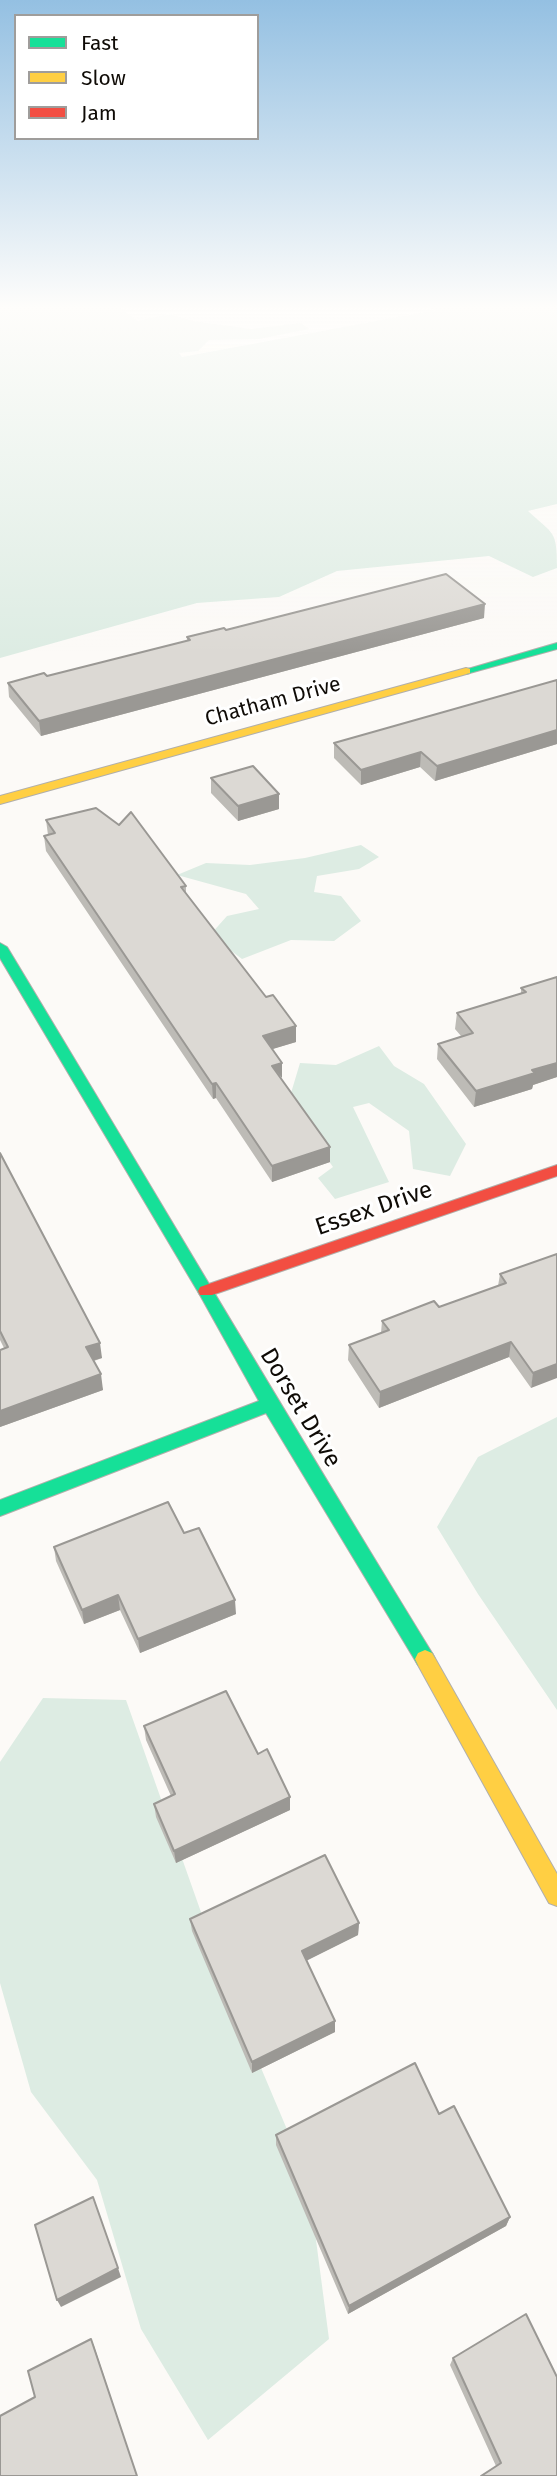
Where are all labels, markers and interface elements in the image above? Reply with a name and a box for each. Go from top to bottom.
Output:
legend [14,14,259,140]
text: Fast [81,30,119,56]
text: Slow [81,65,126,91]
text: Jam [81,100,117,126]
street label: Chatham Drive [202,672,344,732]
street label: Essex Drive [312,1176,436,1242]
street label: Dorset Drive [253,1343,347,1473]

